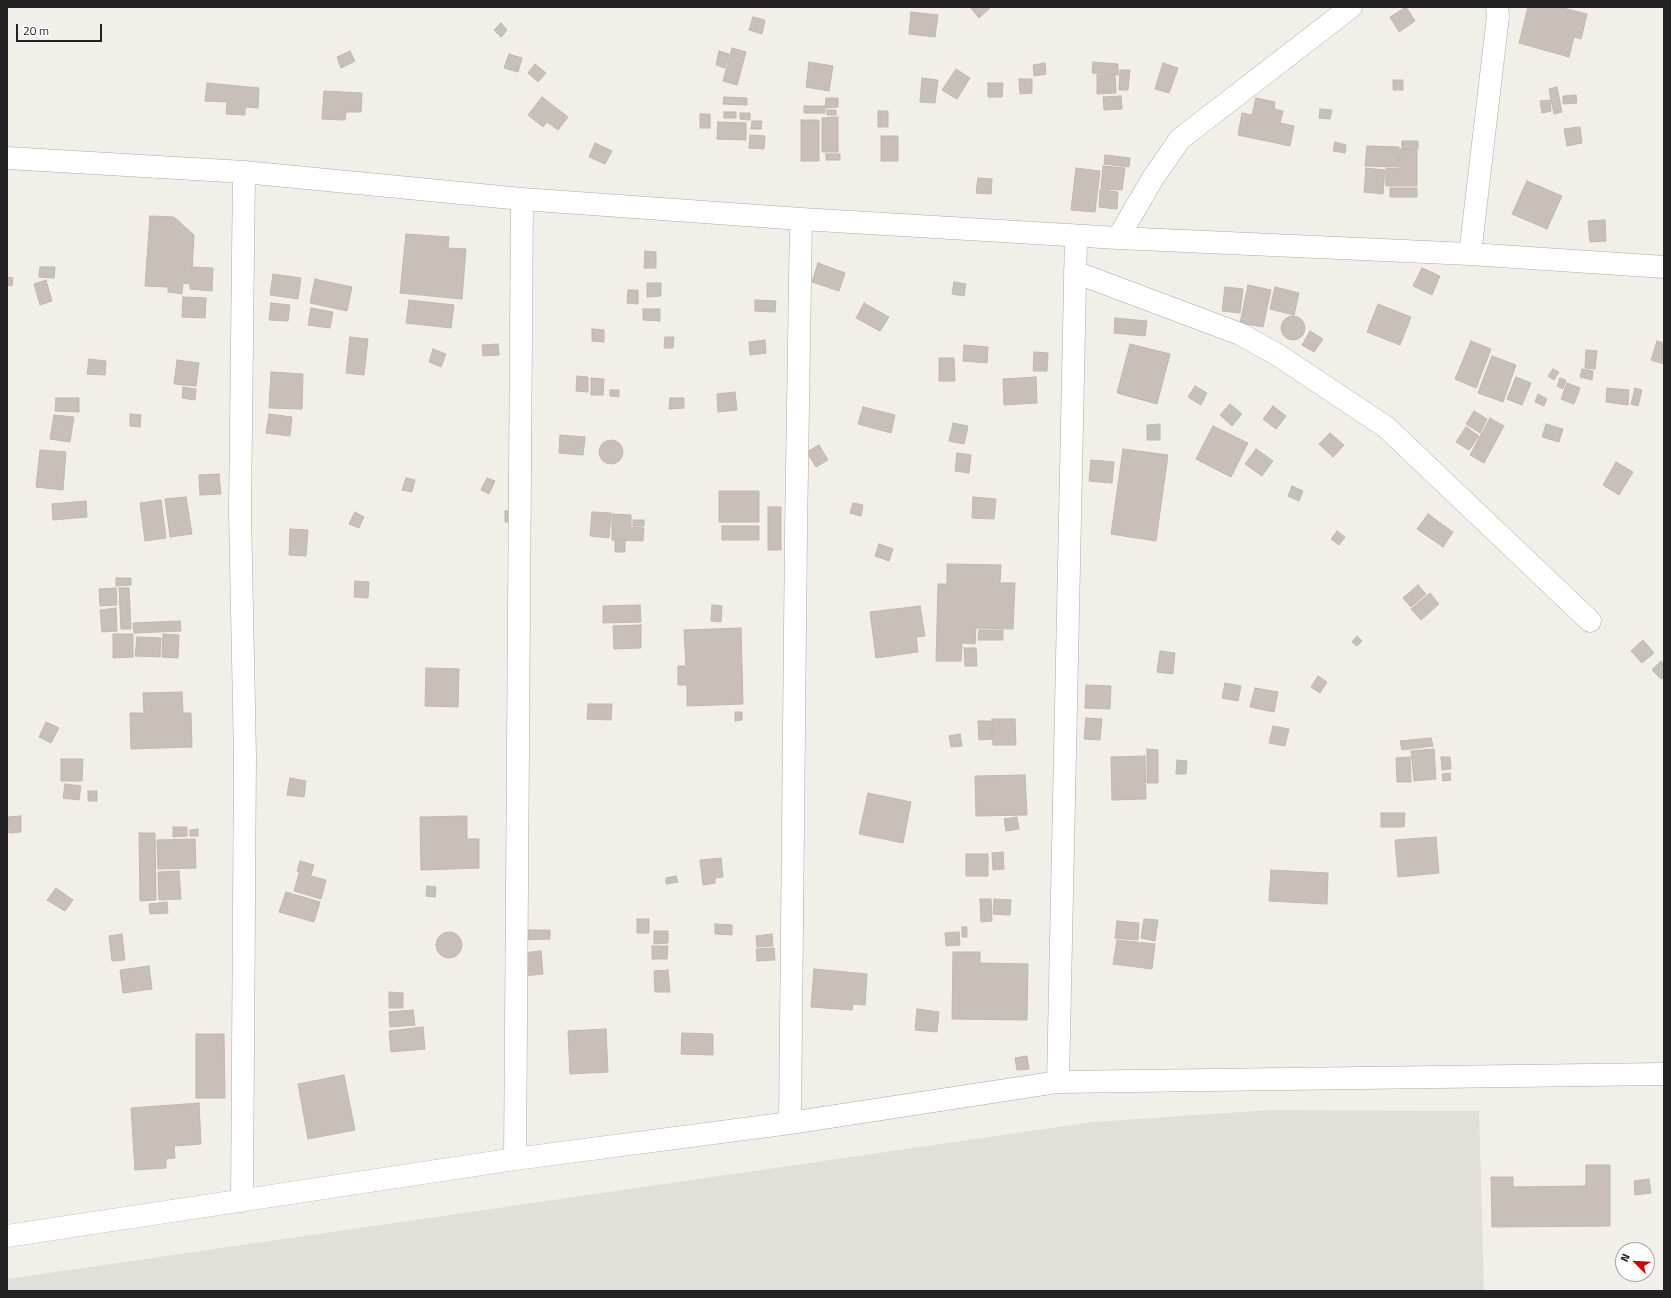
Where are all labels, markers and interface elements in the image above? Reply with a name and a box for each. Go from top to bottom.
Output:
scale bar [18,16,104,42]
text: 20 m [23,21,49,40]
north arrow [1615,1242,1655,1282]
text: N [1616,1251,1634,1264]

